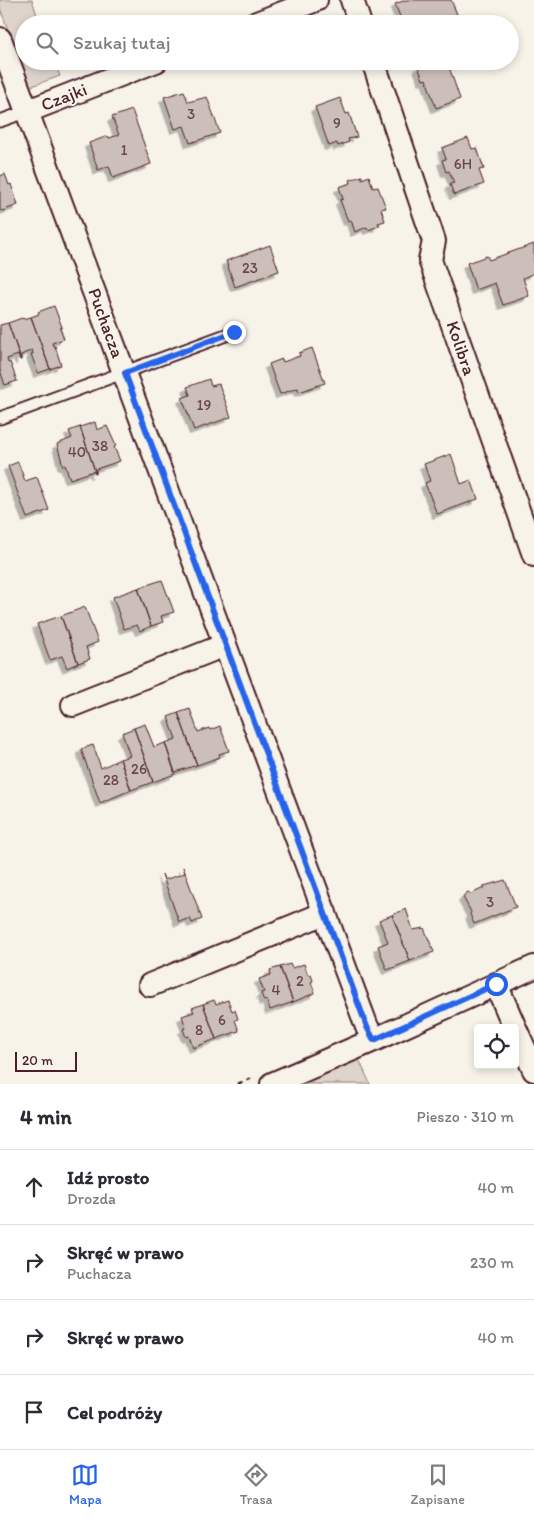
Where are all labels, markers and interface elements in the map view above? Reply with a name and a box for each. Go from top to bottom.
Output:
search box [15,15,519,70]
icon: search [33,29,61,57]
text: Szukaj tutaj [73,31,170,54]
street label: Czajki [38,78,90,116]
house number: 3 [187,105,195,123]
house number: 9 [333,114,341,132]
house number: 1 [121,141,128,159]
house number: 6H [454,155,472,173]
house number: 23 [242,259,258,277]
street label: Puchacza [83,285,129,362]
street label: Kolibra [441,318,481,379]
route end [223,321,246,344]
house number: 19 [197,396,212,414]
house number: 38 [92,437,108,455]
house number: 40 [68,443,86,461]
house number: 26 [131,760,147,778]
house number: 28 [103,771,119,789]
house number: 3 [486,893,494,911]
house number: 2 [296,972,304,990]
route start [485,973,508,996]
house number: 4 [271,981,281,999]
house number: 6 [218,1011,226,1029]
house number: 8 [195,1021,203,1039]
map controls [474,1024,519,1069]
button: locate [474,1024,519,1069]
scale bar [15,1049,78,1072]
text: 20 m [22,1052,53,1069]
text: 4 min [20,1104,72,1129]
text: Pieszo · 310 m [417,1107,514,1126]
text: Idź prosto [67,1166,150,1189]
icon: ahead [20,1173,48,1201]
text: 40 m [477,1178,514,1197]
text: Drozda [67,1189,116,1208]
text: Skręć w prawo [67,1241,184,1264]
icon: right [20,1248,48,1276]
text: 230 m [470,1253,514,1272]
text: Puchacza [67,1264,132,1283]
icon: right [20,1323,48,1351]
text: Skręć w prawo [67,1326,184,1349]
text: 40 m [477,1328,514,1347]
icon: arrive [20,1398,48,1426]
text: Cel podróży [67,1401,162,1424]
tab: Mapa [69,1461,102,1508]
tab: Trasa [240,1461,273,1508]
tab: Zapisane [411,1461,465,1508]

